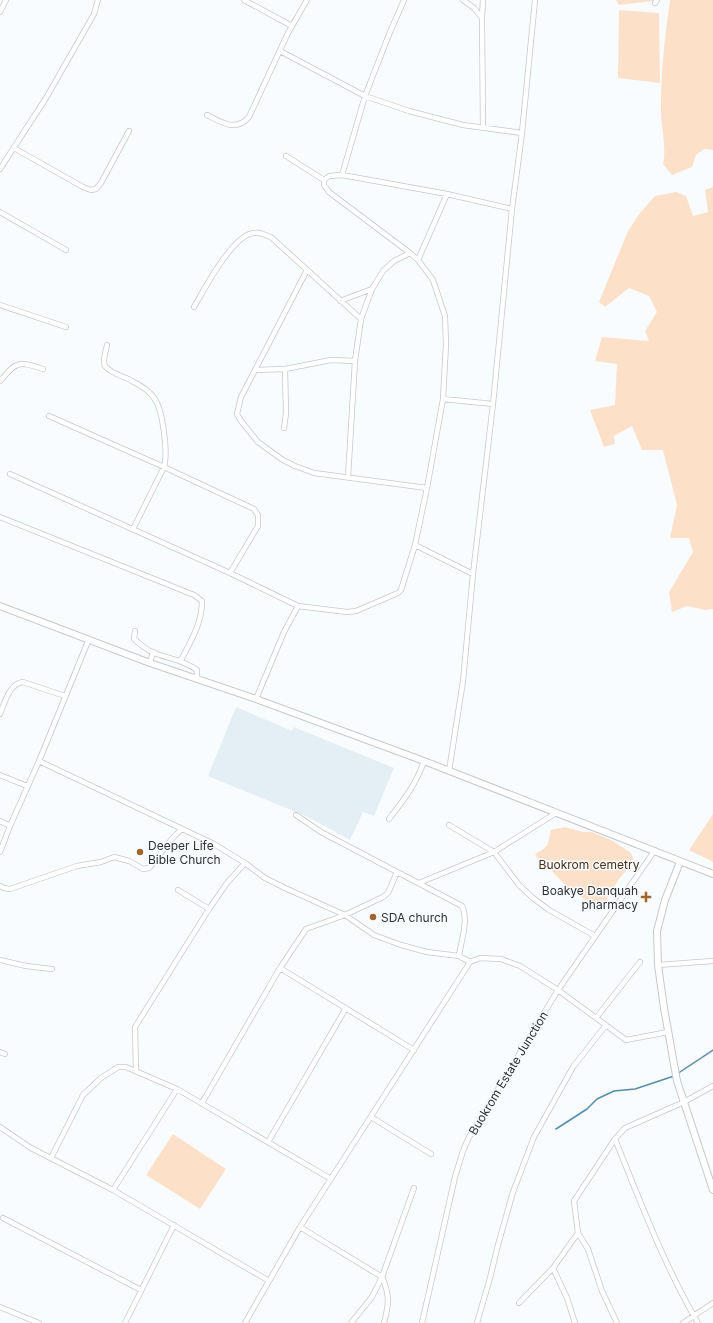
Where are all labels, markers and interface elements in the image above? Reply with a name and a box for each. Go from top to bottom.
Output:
place label: Deeper Life Bible Church [148,838,221,867]
marker: Deeper Life Bible Church [135,847,145,857]
park label: Buokrom cemetry [539,857,640,872]
place label: Boakye Danquah pharmacy [542,883,638,912]
marker: Boakye Danquah pharmacy [641,892,651,902]
place label: SDA church [381,910,448,925]
marker: SDA church [368,912,378,922]
street label: Buokrom Estate Junction [465,1008,551,1138]

